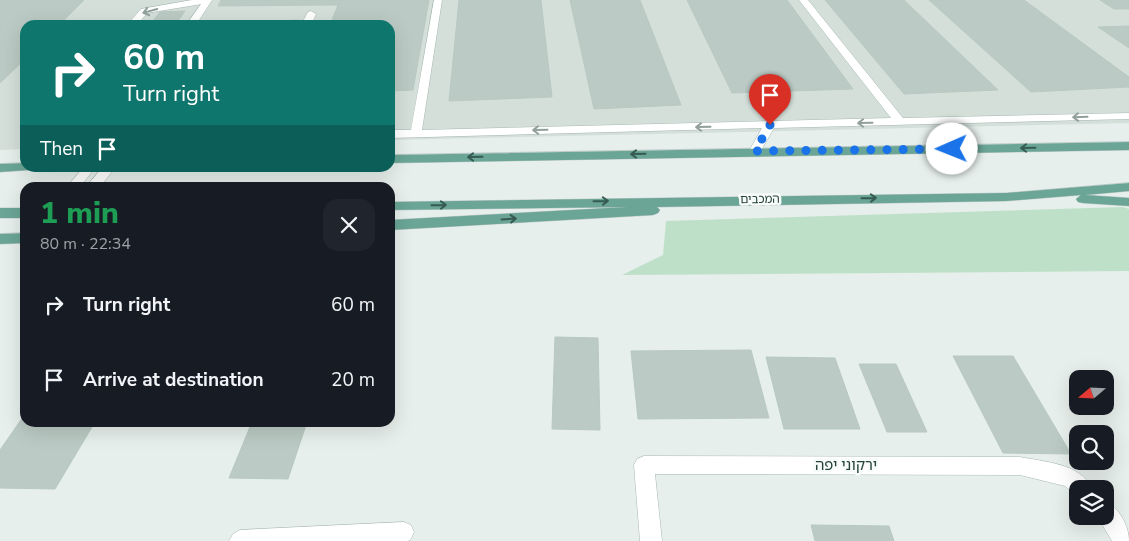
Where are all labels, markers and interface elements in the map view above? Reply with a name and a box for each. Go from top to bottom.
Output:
one-way arrow [143,7,159,16]
text: 60 m [123,34,205,81]
icon: right [40,40,105,105]
pin [749,74,791,125]
text: Turn right [123,79,219,109]
icon: arrive [756,81,784,109]
one-way arrow [1073,112,1089,122]
one-way arrow [858,118,874,128]
one-way arrow [695,122,712,132]
position arrow [925,122,977,174]
one-way arrow [533,126,549,135]
icon: arrive [93,135,121,163]
text: Then [40,136,83,162]
one-way arrow [1020,143,1036,152]
one-way arrow [630,149,646,159]
one-way arrow [468,152,484,162]
street label: המכבים [740,191,780,207]
text: 1 min [40,193,119,234]
one-way arrow [860,193,876,203]
one-way arrow [593,197,609,206]
button: close [323,199,375,251]
one-way arrow [430,200,446,209]
one-way arrow [500,215,516,224]
text: 80 m · 22:34 [40,233,131,255]
icon: right [40,291,68,319]
text: Turn right [83,292,170,318]
text: 60 m [331,292,375,318]
icon: arrive [40,366,68,394]
text: Arrive at destination [83,367,264,393]
text: 20 m [331,367,375,393]
north arrow [1069,370,1114,415]
map controls [1069,370,1114,525]
button: search [1069,425,1114,470]
street label: ירקוני יפה [815,455,877,475]
button: layers [1069,480,1114,525]

